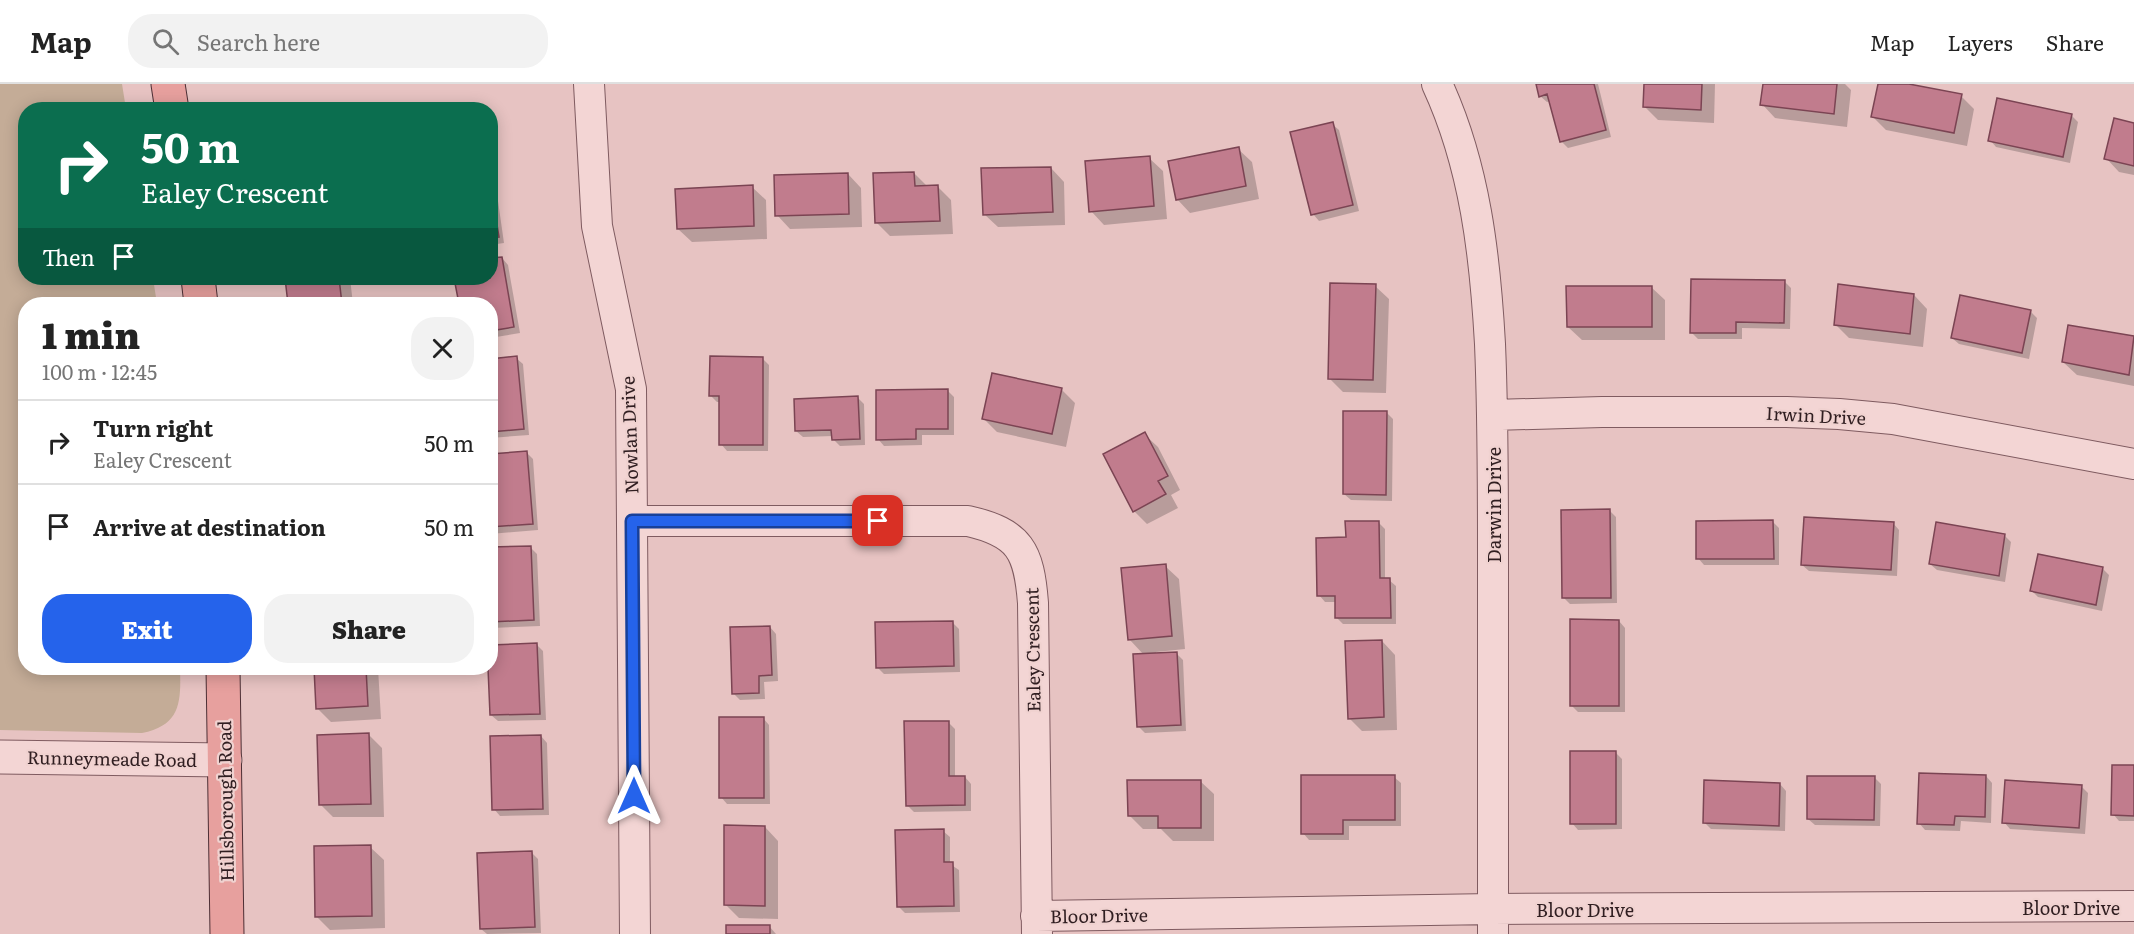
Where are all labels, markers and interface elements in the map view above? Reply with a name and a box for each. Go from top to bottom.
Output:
search box [128,14,548,68]
text: Map [30,20,92,62]
icon: search [149,25,182,58]
text: Search here [197,25,320,58]
text: Map [1870,26,1915,57]
text: Layers [1948,26,2013,57]
text: Share [2046,26,2104,57]
text: 50 m [141,114,240,176]
icon: right [42,126,120,204]
text: Ealey Crescent [141,171,328,211]
text: Then [42,240,95,273]
icon: arrive [107,240,140,273]
text: 1 min [42,307,140,360]
button: close [411,317,474,380]
text: 100 m · 12:45 [42,356,157,386]
street label: Nowlan Drive [613,376,645,494]
street label: Irwin Drive [1765,399,1867,431]
text: Turn right [93,411,213,444]
icon: right [42,426,75,459]
text: 50 m [424,426,474,459]
text: Ealey Crescent [93,444,232,474]
street label: Darwin Drive [1480,447,1507,563]
pin [852,495,903,546]
icon: arrive [861,504,894,537]
icon: arrive [42,510,75,543]
text: Arrive at destination [93,510,326,543]
text: 50 m [424,510,474,543]
street label: Ealey Crescent [1017,587,1047,713]
button: Exit [42,594,252,663]
button: Share [264,594,474,663]
street label: Hillsborough Road [210,720,240,882]
street label: Runneymeade Road [27,743,197,773]
position arrow [602,764,666,828]
street label: Bloor Drive [2022,894,2120,921]
street label: Bloor Drive [1536,896,1634,923]
street label: Bloor Drive [1050,901,1148,929]

